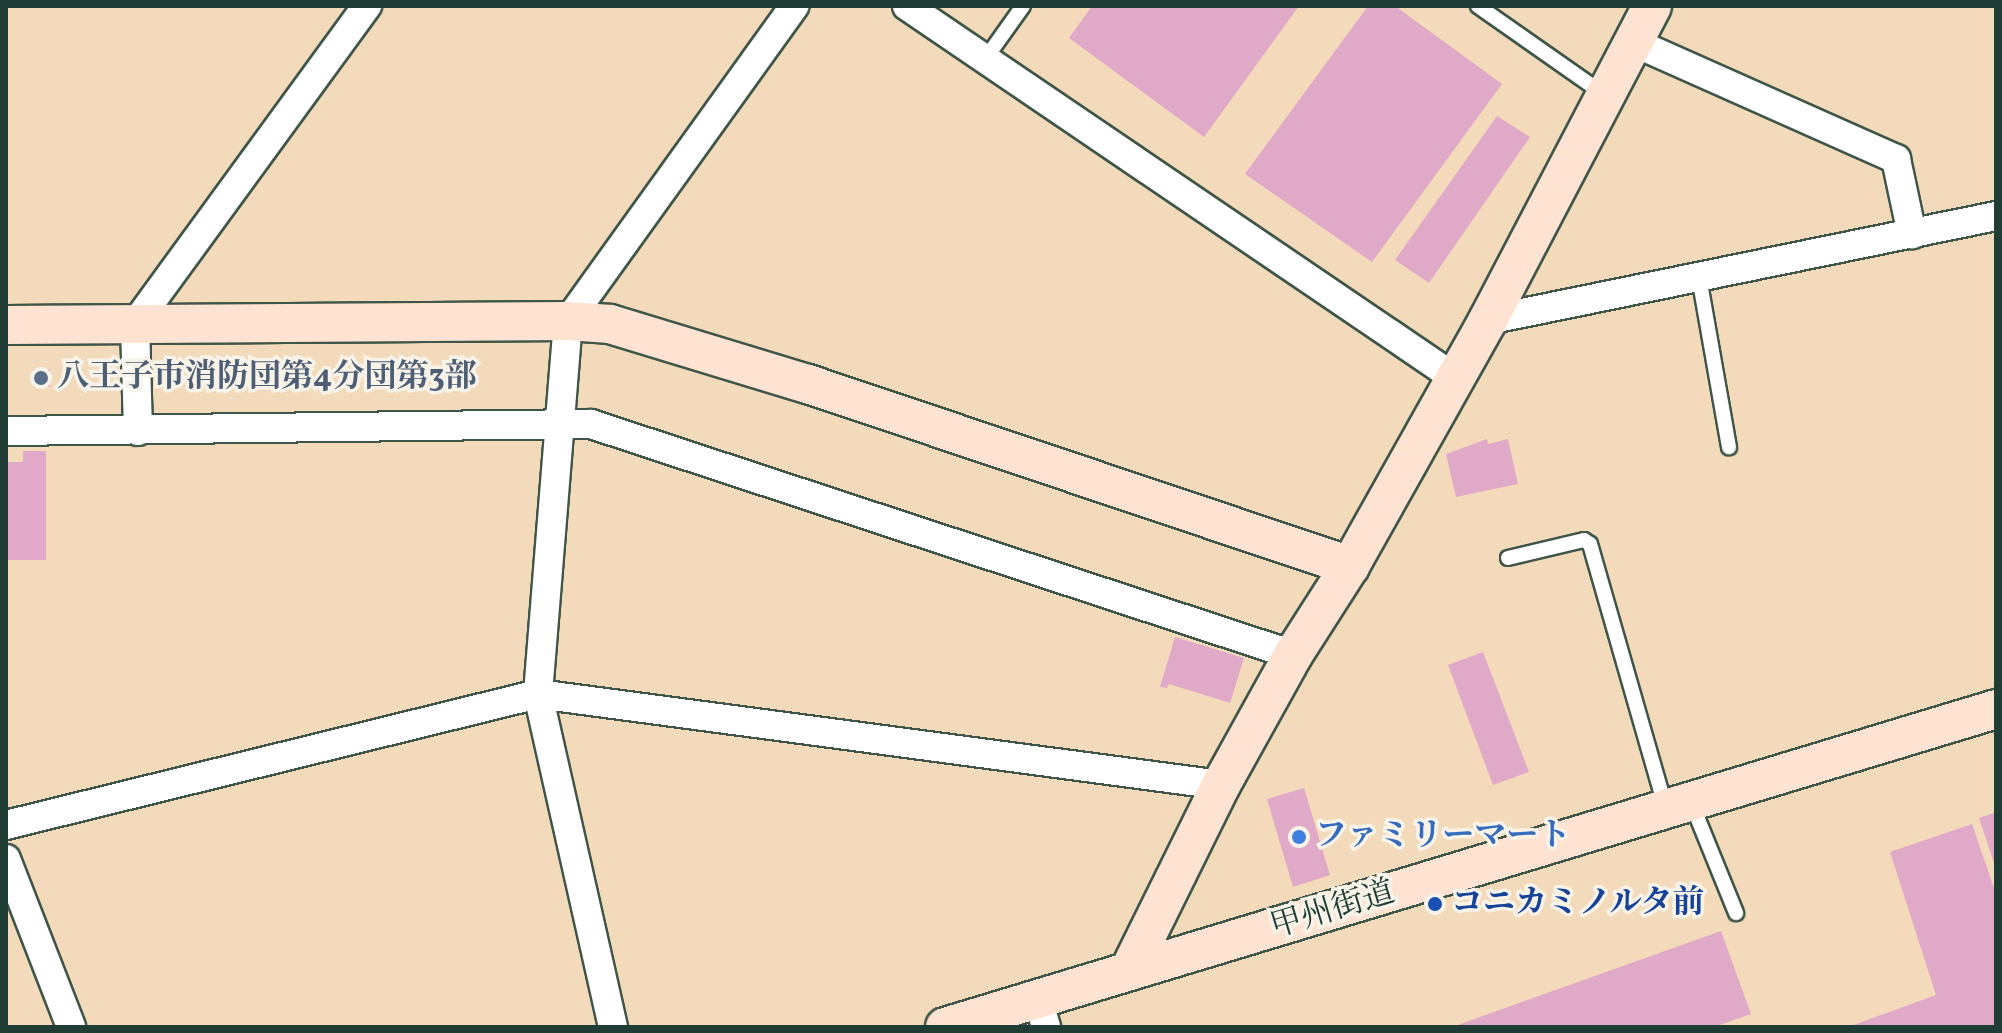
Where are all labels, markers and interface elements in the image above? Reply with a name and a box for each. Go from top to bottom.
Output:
place label: 八王子市消防団第4分団第3部 [57,359,477,397]
marker: 八王子市消防団第4分団第3部 [32,369,50,387]
place label: ファミリーマート [1315,818,1571,856]
marker: ファミリーマート [1290,828,1308,846]
street label: 甲州街道 [1266,874,1400,948]
place label: コニカミノルタ前 [1451,885,1707,923]
marker: コニカミノルタ前 [1426,895,1444,913]

